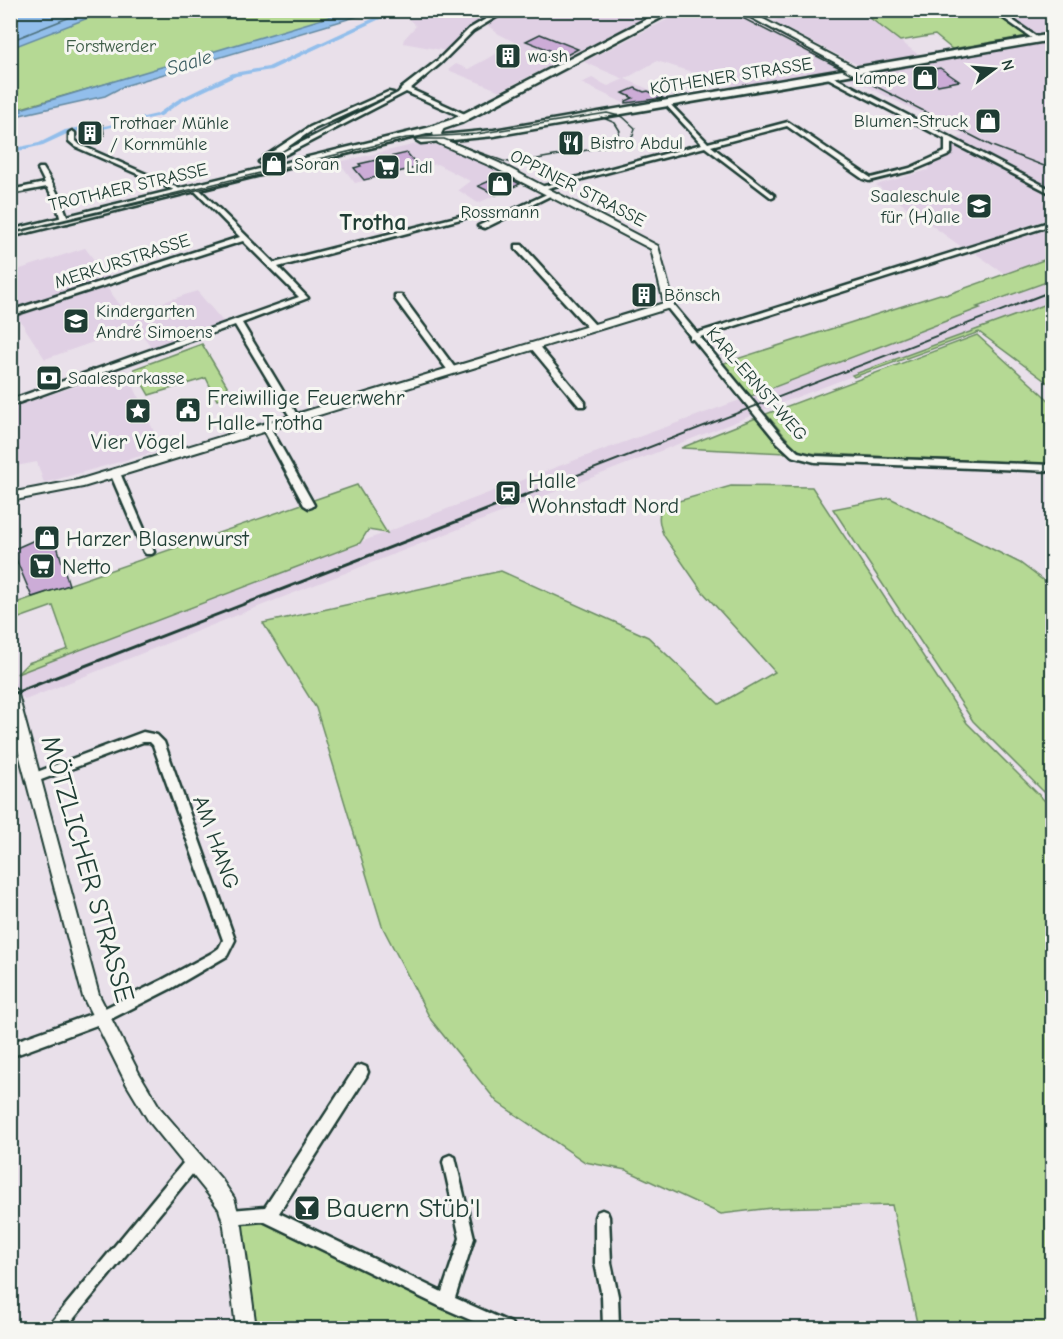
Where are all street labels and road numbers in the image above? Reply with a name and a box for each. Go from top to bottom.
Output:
street label: KÖTHENER STRASSE [648,53,814,100]
street label: OPPINER STRASSE [506,145,649,232]
street label: TROTHAER STRASSE [47,159,210,216]
street label: MERKURSTRASSE [52,230,193,293]
street label: KARL-ERNST-WEG [702,323,812,445]
street label: MÖTZLICHER STRASSE [35,732,140,1006]
street label: AM HANG [187,792,245,893]

